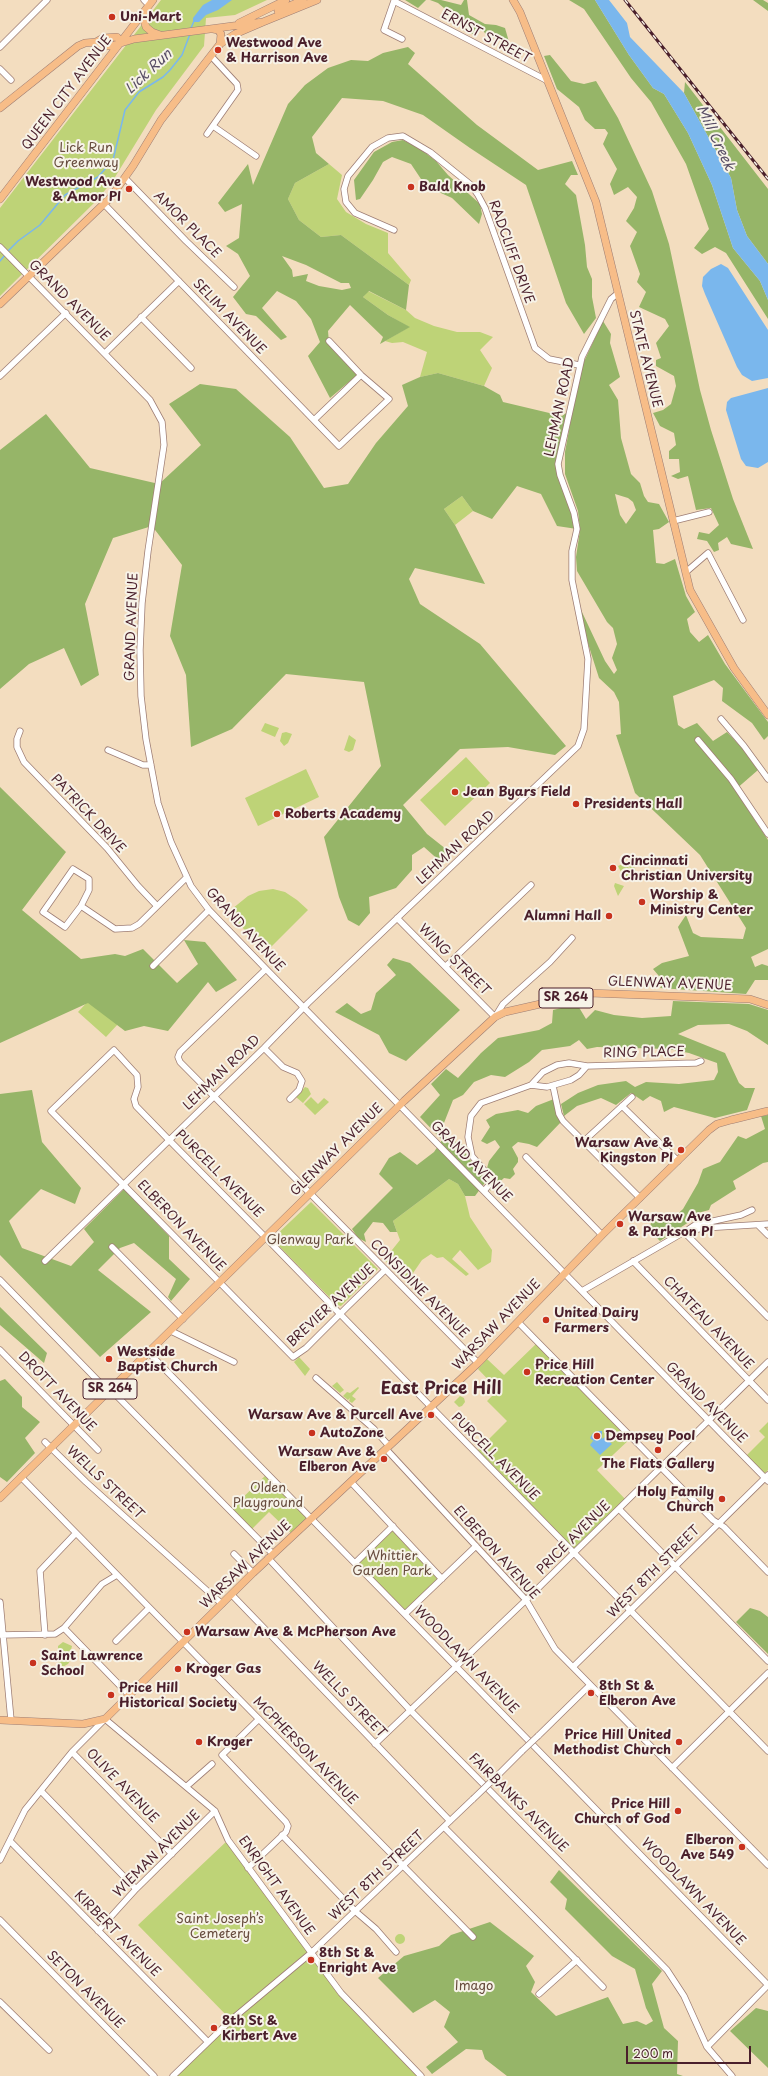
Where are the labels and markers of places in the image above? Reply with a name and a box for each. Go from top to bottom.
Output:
place label: Uni-Mart [120,9,181,25]
marker: Uni-Mart [107,12,117,22]
place label: Westwood Ave & Harrison Ave [226,35,328,66]
marker: Westwood Ave & Harrison Ave [213,45,223,55]
place label: Westwood Ave & Amor Pl [25,174,121,205]
place label: Bald Knob [419,179,486,195]
marker: Bald Knob [406,182,416,192]
marker: Westwood Ave & Amor Pl [124,184,134,194]
place label: Jean Byars Field [463,784,570,800]
marker: Jean Byars Field [450,787,460,797]
place label: Presidents Hall [584,796,682,812]
marker: Presidents Hall [571,799,581,809]
place label: Roberts Academy [285,806,401,822]
marker: Roberts Academy [272,809,282,819]
place label: Cincinnati Christian University [621,853,752,884]
marker: Cincinnati Christian University [608,863,618,873]
place label: Worship & Ministry Center [650,887,753,918]
marker: Worship & Ministry Center [637,897,647,907]
place label: Alumni Hall [524,908,601,924]
marker: Alumni Hall [604,911,614,921]
place label: Warsaw Ave & Kingston Pl [575,1135,673,1166]
marker: Warsaw Ave & Kingston Pl [676,1145,686,1155]
place label: Warsaw Ave & Parkson Pl [628,1209,713,1240]
marker: Warsaw Ave & Parkson Pl [615,1219,625,1229]
place label: United Dairy Farmers [554,1305,639,1336]
marker: United Dairy Farmers [541,1315,551,1325]
place label: Westside Baptist Church [117,1344,218,1375]
marker: Westside Baptist Church [104,1354,114,1364]
place label: Price Hill Recreation Center [535,1357,654,1388]
marker: Price Hill Recreation Center [522,1367,532,1377]
place label: Warsaw Ave & Purcell Ave [248,1407,423,1423]
marker: Warsaw Ave & Purcell Ave [426,1410,436,1420]
place label: AutoZone [320,1425,384,1441]
marker: AutoZone [307,1428,317,1438]
place label: Dempsey Pool [605,1428,695,1444]
marker: Dempsey Pool [592,1431,602,1441]
place label: Warsaw Ave & Elberon Ave [278,1444,376,1475]
marker: The Flats Gallery [653,1445,663,1455]
marker: Warsaw Ave & Elberon Ave [379,1454,389,1464]
place label: The Flats Gallery [602,1456,714,1472]
place label: Holy Family Church [637,1484,714,1515]
marker: Holy Family Church [717,1494,727,1504]
place label: Warsaw Ave & McPherson Ave [195,1624,396,1640]
marker: Warsaw Ave & McPherson Ave [182,1627,192,1637]
place label: Saint Lawrence School [41,1648,143,1679]
marker: Saint Lawrence School [28,1658,38,1668]
place label: Kroger Gas [186,1661,261,1677]
marker: Kroger Gas [173,1664,183,1674]
place label: 8th St & Elberon Ave [599,1678,676,1709]
place label: Price Hill Historical Society [119,1680,237,1711]
marker: 8th St & Elberon Ave [586,1688,596,1698]
marker: Price Hill Historical Society [106,1690,116,1700]
place label: Price Hill United Methodist Church [554,1727,671,1758]
place label: Kroger [207,1734,252,1750]
marker: Kroger [194,1737,204,1747]
marker: Price Hill United Methodist Church [674,1737,684,1747]
place label: Price Hill Church of God [574,1796,670,1827]
marker: Price Hill Church of God [673,1806,683,1816]
place label: Elberon Ave 549 [681,1832,734,1863]
marker: Elberon Ave 549 [737,1842,747,1852]
place label: 8th St & Enright Ave [319,1945,396,1976]
marker: 8th St & Enright Ave [306,1955,316,1965]
place label: 8th St & Kirbert Ave [222,2013,297,2044]
marker: 8th St & Kirbert Ave [209,2023,219,2033]

